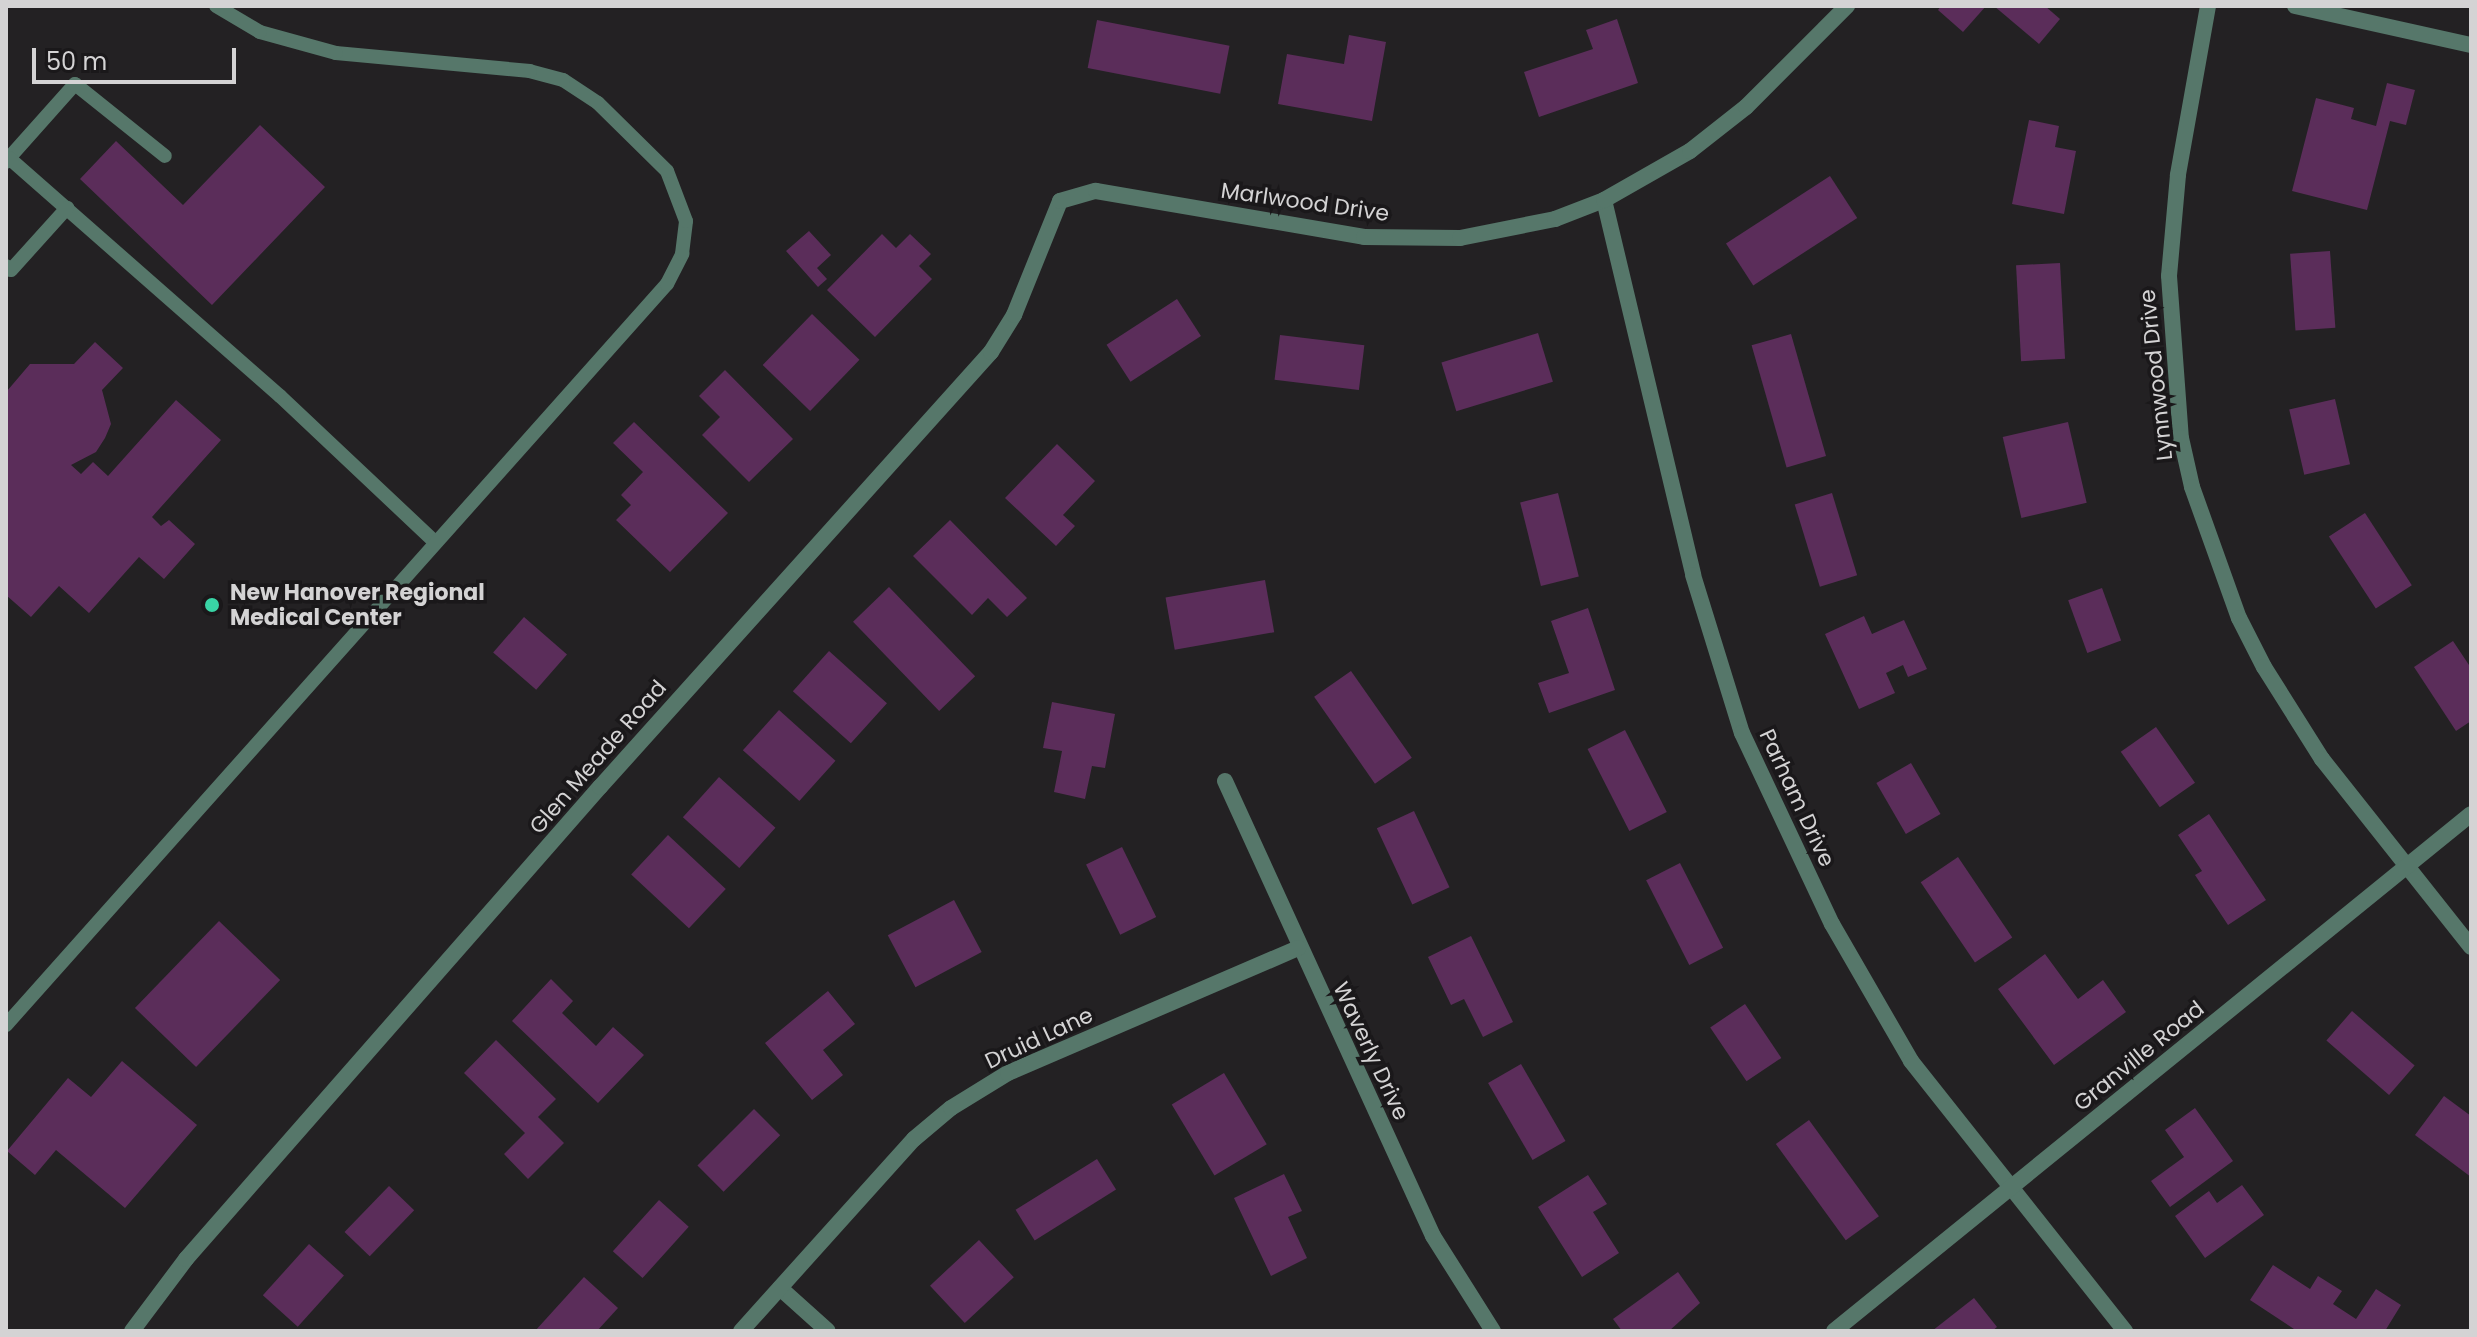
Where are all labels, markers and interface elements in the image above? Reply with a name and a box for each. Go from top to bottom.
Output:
scale bar [36,32,240,82]
text: 50 m [46,45,107,78]
street label: Marlwood Drive [1219,177,1391,227]
street label: Lynnwood Drive [2134,288,2178,462]
place label: New Hanover Regional Medical Center [230,579,485,630]
marker: New Hanover Regional Medical Center [201,594,223,616]
street label: Glen Meade Road [524,675,672,839]
street label: Parham Drive [1754,725,1840,871]
street label: Waverly Drive [1327,978,1415,1124]
street label: Granville Road [2069,996,2209,1116]
street label: Druid Lane [981,1002,1097,1074]

